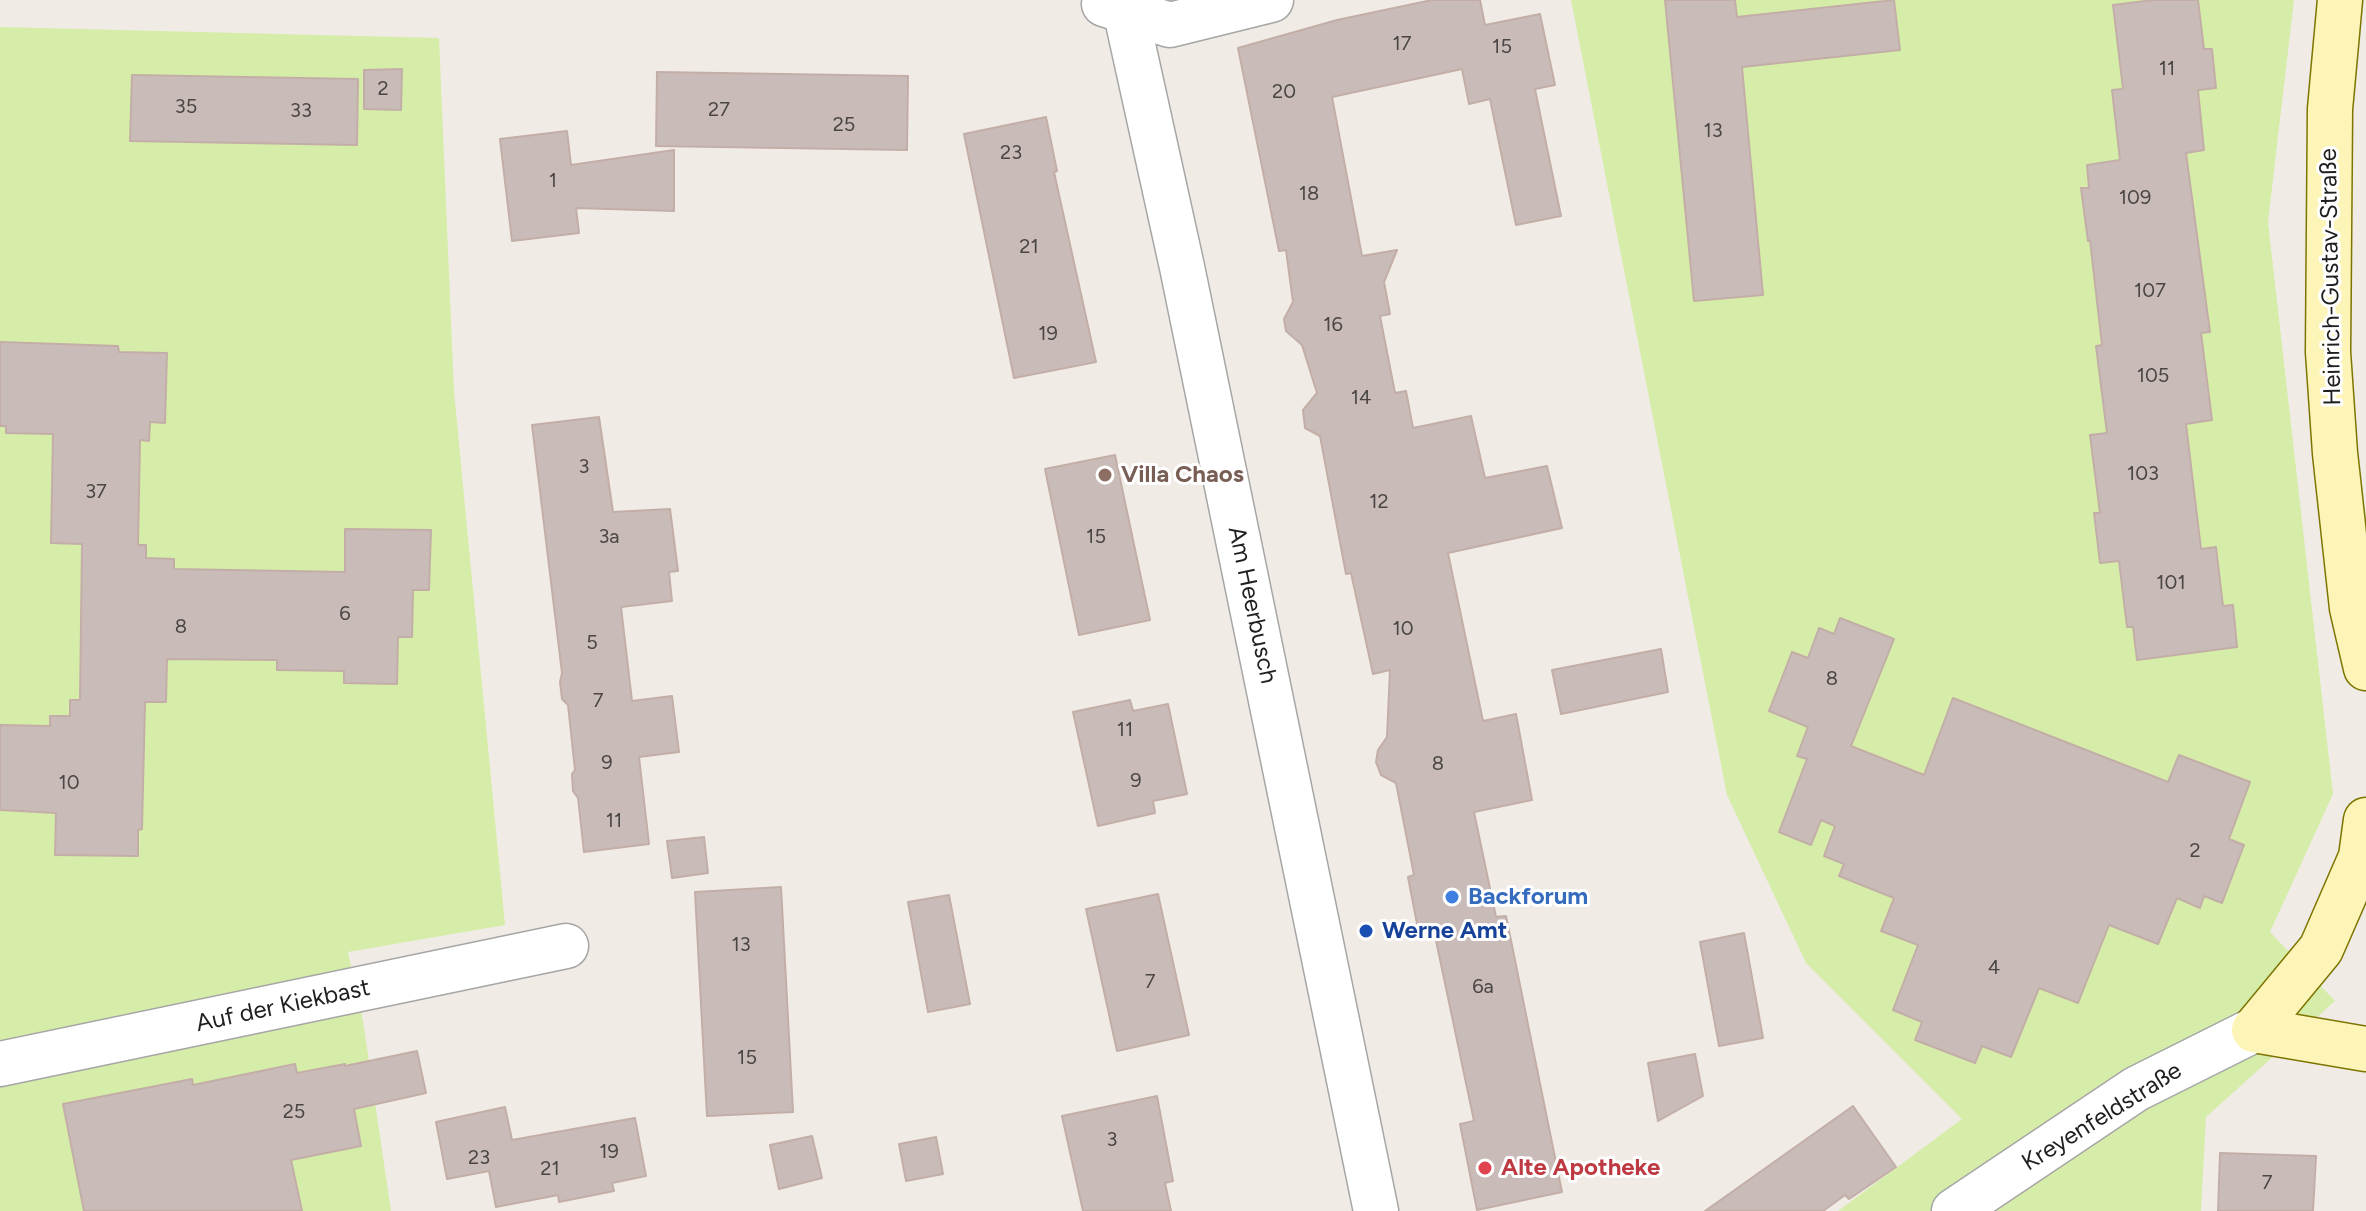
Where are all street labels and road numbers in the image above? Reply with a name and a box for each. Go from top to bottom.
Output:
street label: Heinrich-Gustav-Straße [2314,148,2348,406]
street label: Am Heerbusch [1221,524,1283,686]
street label: Auf der Kiekbast [193,973,373,1039]
street label: Kreyenfeldstraße [2017,1056,2187,1178]

